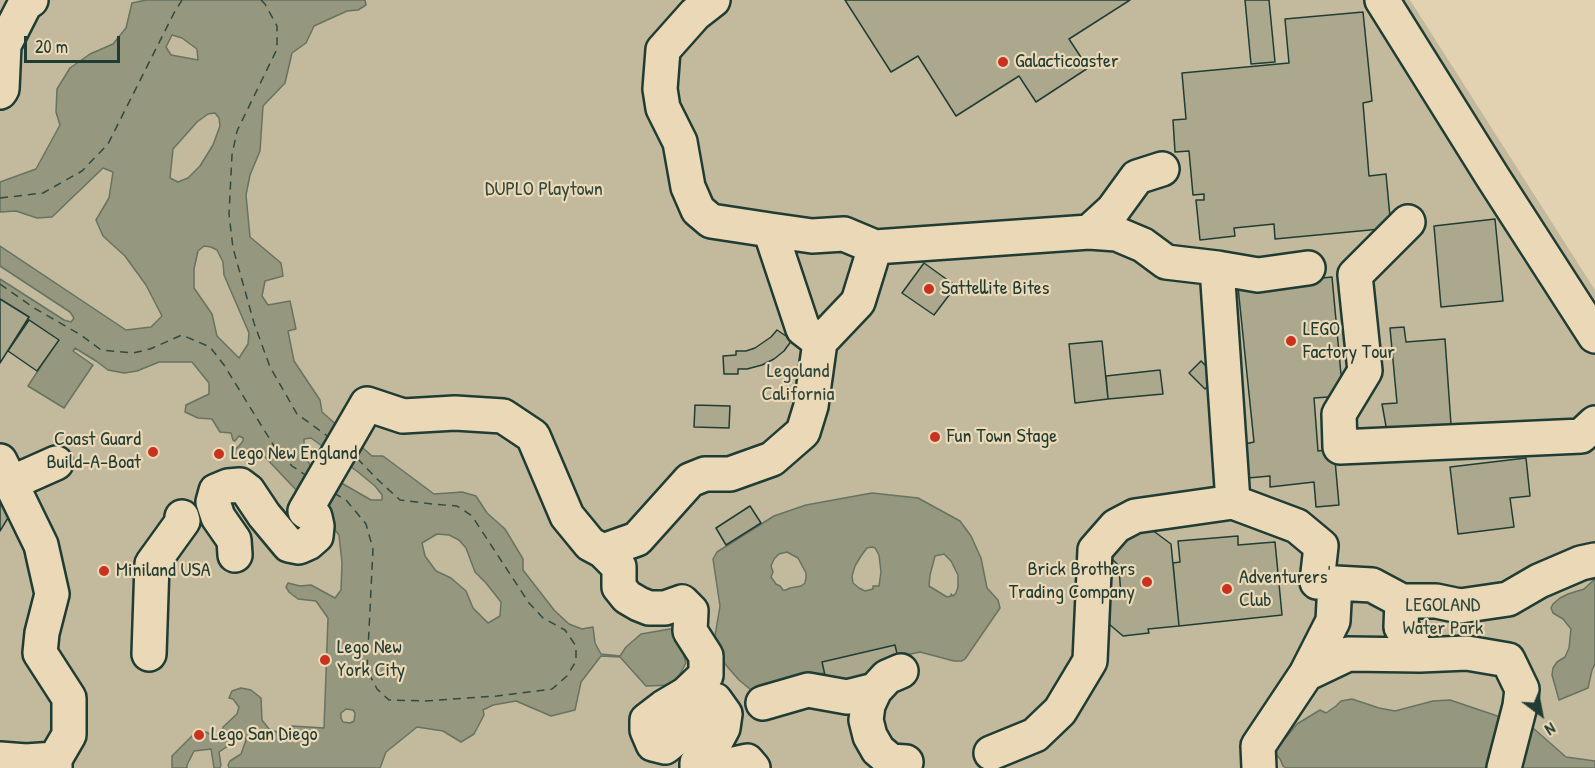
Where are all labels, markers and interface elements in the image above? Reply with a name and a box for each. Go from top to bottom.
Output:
scale bar [27,24,123,62]
text: 20 m [35,34,68,59]
place label: Galacticoaster [1015,50,1119,74]
marker: Galacticoaster [996,55,1010,69]
park label: DUPLO Playtown [485,178,603,202]
place label: Sattellite Bites [941,277,1049,301]
marker: Sattellite Bites [922,282,936,296]
place label: LEGO Factory Tour [1303,318,1395,365]
marker: LEGO Factory Tour [1284,334,1298,348]
park label: Legoland California [762,360,834,407]
place label: Fun Town Stage [947,425,1057,449]
place label: Coast Guard Build-A-Boat [46,428,141,475]
marker: Fun Town Stage [928,430,942,444]
place label: Lego New England [231,442,357,466]
marker: Coast Guard Build-A-Boat [146,445,160,459]
marker: Lego New England [212,447,226,461]
place label: Brick Brothers Trading Company [1009,558,1135,605]
place label: Miniland USA [116,559,210,583]
marker: Miniland USA [97,564,111,578]
place label: Adventurers' Club [1239,566,1331,613]
marker: Brick Brothers Trading Company [1140,575,1154,589]
marker: Adventurers' Club [1220,582,1234,596]
park label: LEGOLAND Water Park [1403,594,1483,641]
place label: Lego New York City [337,636,405,683]
marker: Lego New York City [318,653,332,667]
north arrow [1511,684,1571,744]
text: N [1541,718,1560,741]
place label: Lego San Diego [211,723,318,747]
marker: Lego San Diego [192,728,206,742]

